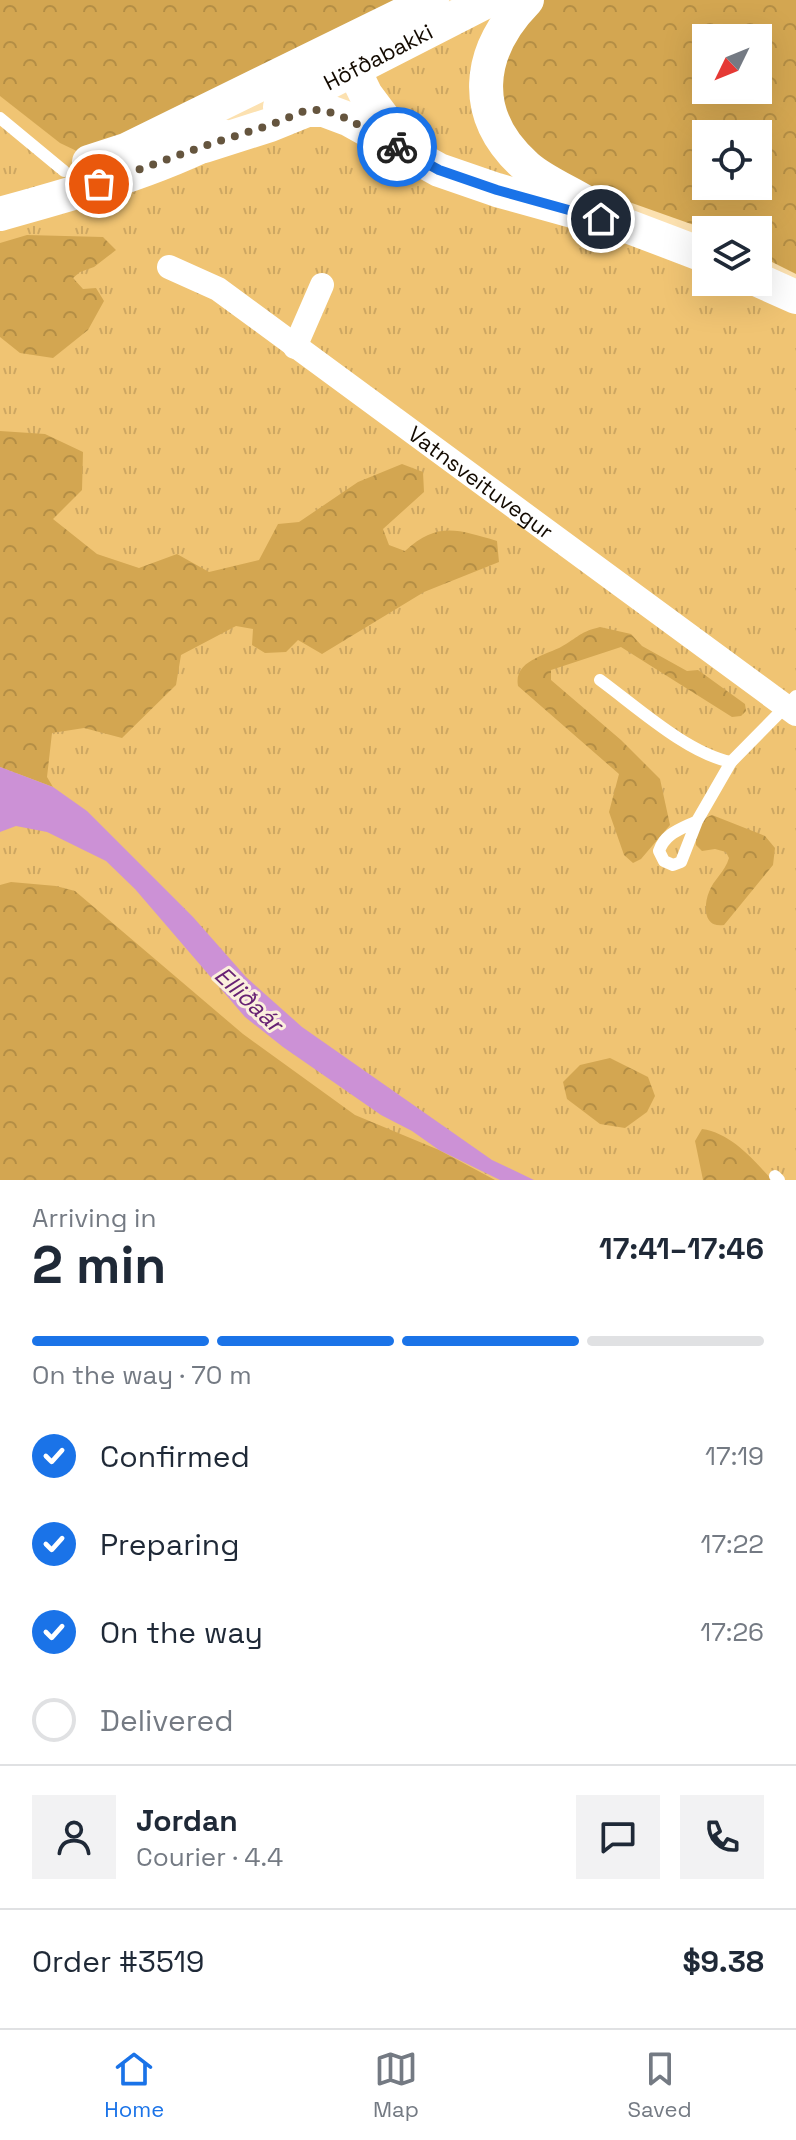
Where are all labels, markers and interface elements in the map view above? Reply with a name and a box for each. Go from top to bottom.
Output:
street label: Höfðabakki [319,17,437,96]
north arrow [692,24,772,104]
map controls [692,24,772,296]
courier [357,107,437,187]
button: locate [692,120,772,200]
icon: bike [375,125,419,169]
pin [65,150,133,218]
icon: bag [77,162,121,206]
pin [567,185,635,253]
icon: home [579,197,623,241]
button: layers [692,216,772,296]
street label: Vatnsveituvegur [403,420,559,545]
water label: Elliðaár [208,960,292,1041]
text: Arriving in [32,1201,156,1235]
text: 17:41–17:46 [599,1229,764,1268]
text: 2 min [32,1232,166,1298]
text: On the way · 70 m [32,1358,252,1392]
icon: check [32,1434,76,1478]
text: Confirmed [100,1437,250,1476]
text: 17:19 [705,1439,764,1473]
icon: check [32,1522,76,1566]
text: Preparing [100,1525,239,1564]
text: 17:22 [701,1527,764,1561]
icon: check [32,1610,76,1654]
text: On the way [100,1613,263,1652]
text: 17:26 [700,1615,764,1649]
text: Delivered [100,1701,234,1740]
button: person [32,1795,116,1879]
button: chat [576,1795,660,1879]
button: phone [680,1795,764,1879]
text: Jordan [136,1801,238,1840]
text: Courier · 4.4 [136,1840,283,1874]
text: Order #3519 [32,1942,204,1981]
text: $9.38 [682,1942,764,1981]
tab: Home [104,2047,164,2123]
tab: Map [373,2047,419,2123]
tab: Saved [627,2047,692,2123]

